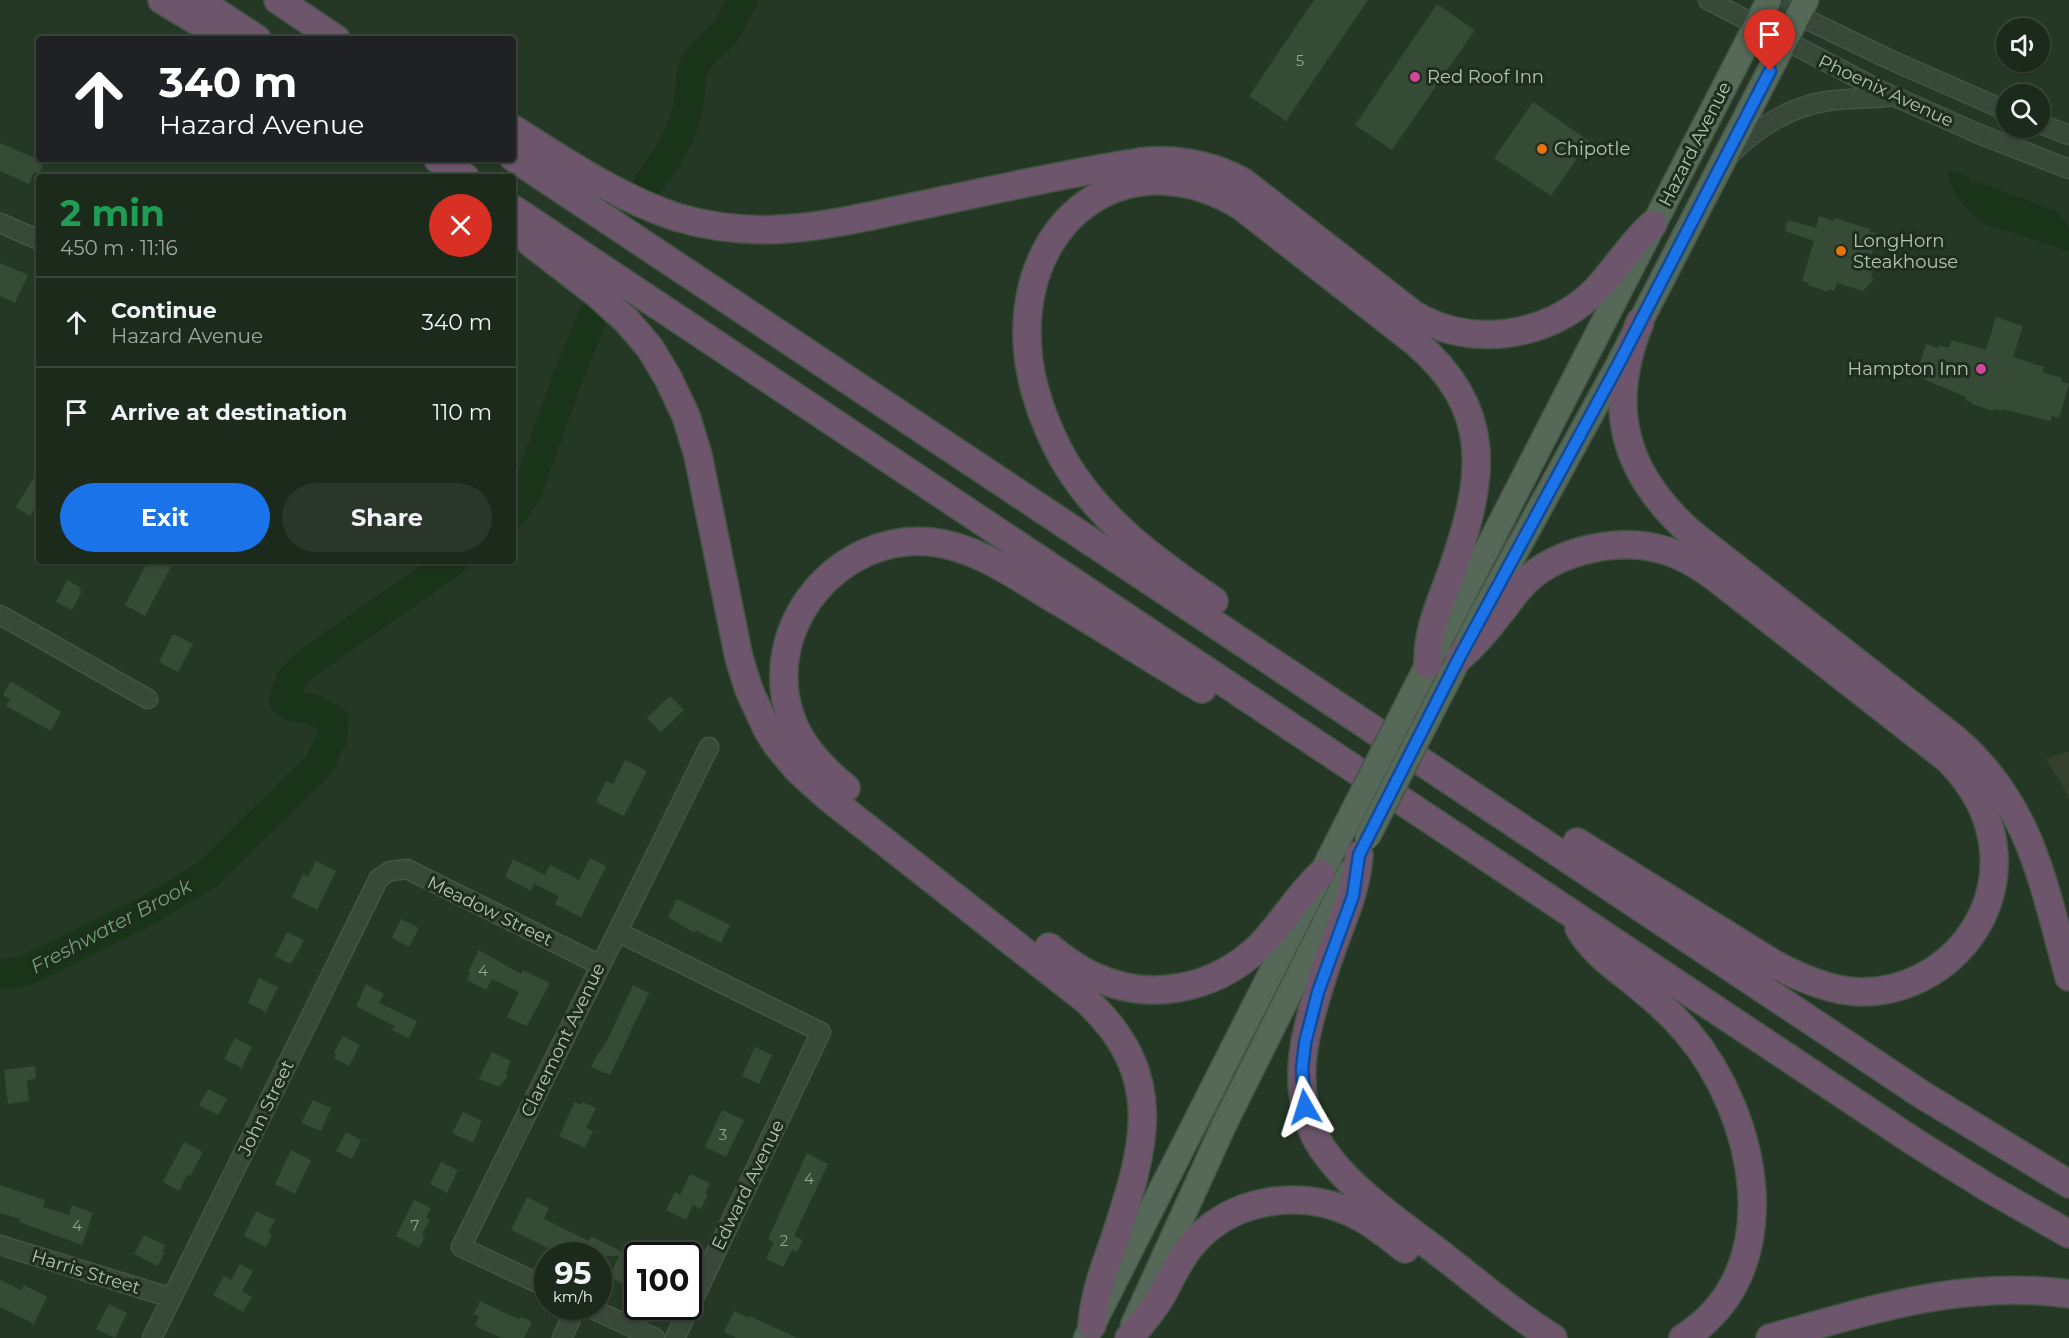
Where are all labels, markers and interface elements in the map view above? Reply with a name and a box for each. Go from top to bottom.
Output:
pin [1744,9,1795,71]
icon: arrive [1753,18,1786,51]
map controls [1996,18,2050,138]
button: sound [1996,18,2050,72]
street label: Phoenix Avenue [1815,50,1957,132]
house number: 5 [1296,51,1304,70]
text: 340 m [159,56,297,108]
icon: ahead [60,60,138,138]
place label: Red Roof Inn [1427,66,1544,88]
marker: Red Roof Inn [1408,70,1422,84]
street label: Hazard Avenue [1654,78,1736,210]
button: search [1996,84,2050,138]
text: Hazard Avenue [159,108,364,141]
place label: Chipotle [1554,138,1630,160]
marker: Chipotle [1535,142,1549,156]
text: 2 min [60,191,165,235]
button: close [429,194,492,257]
place label: LongHorn Steakhouse [1853,230,1958,273]
text: 450 m · 11:16 [60,236,178,260]
marker: LongHorn Steakhouse [1834,244,1848,258]
text: Continue [111,297,217,324]
icon: ahead [60,306,93,339]
text: 340 m [421,309,492,336]
text: Hazard Avenue [111,324,263,348]
place label: Hampton Inn [1848,358,1969,380]
marker: Hampton Inn [1974,362,1988,376]
icon: arrive [60,396,93,429]
text: Arrive at destination [111,399,347,426]
text: 110 m [432,399,492,426]
button: Exit [60,483,270,552]
button: Share [282,483,492,552]
street label: Meadow Street [424,871,556,951]
water label: Freshwater Brook [26,873,197,979]
street label: Claremont Avenue [516,959,610,1121]
house number: 4 [478,961,488,980]
street label: John Street [233,1057,299,1160]
position arrow [1273,1075,1337,1139]
street label: Edward Avenue [707,1116,789,1254]
house number: 3 [719,1125,727,1144]
house number: 4 [804,1169,814,1188]
house number: 4 [72,1216,82,1235]
house number: 7 [411,1216,420,1235]
house number: 2 [780,1231,788,1250]
speed limit sign: 100 [624,1242,702,1320]
street label: Harris Street [29,1245,143,1299]
text: 95 [555,1255,591,1292]
text: km/h [553,1287,593,1306]

